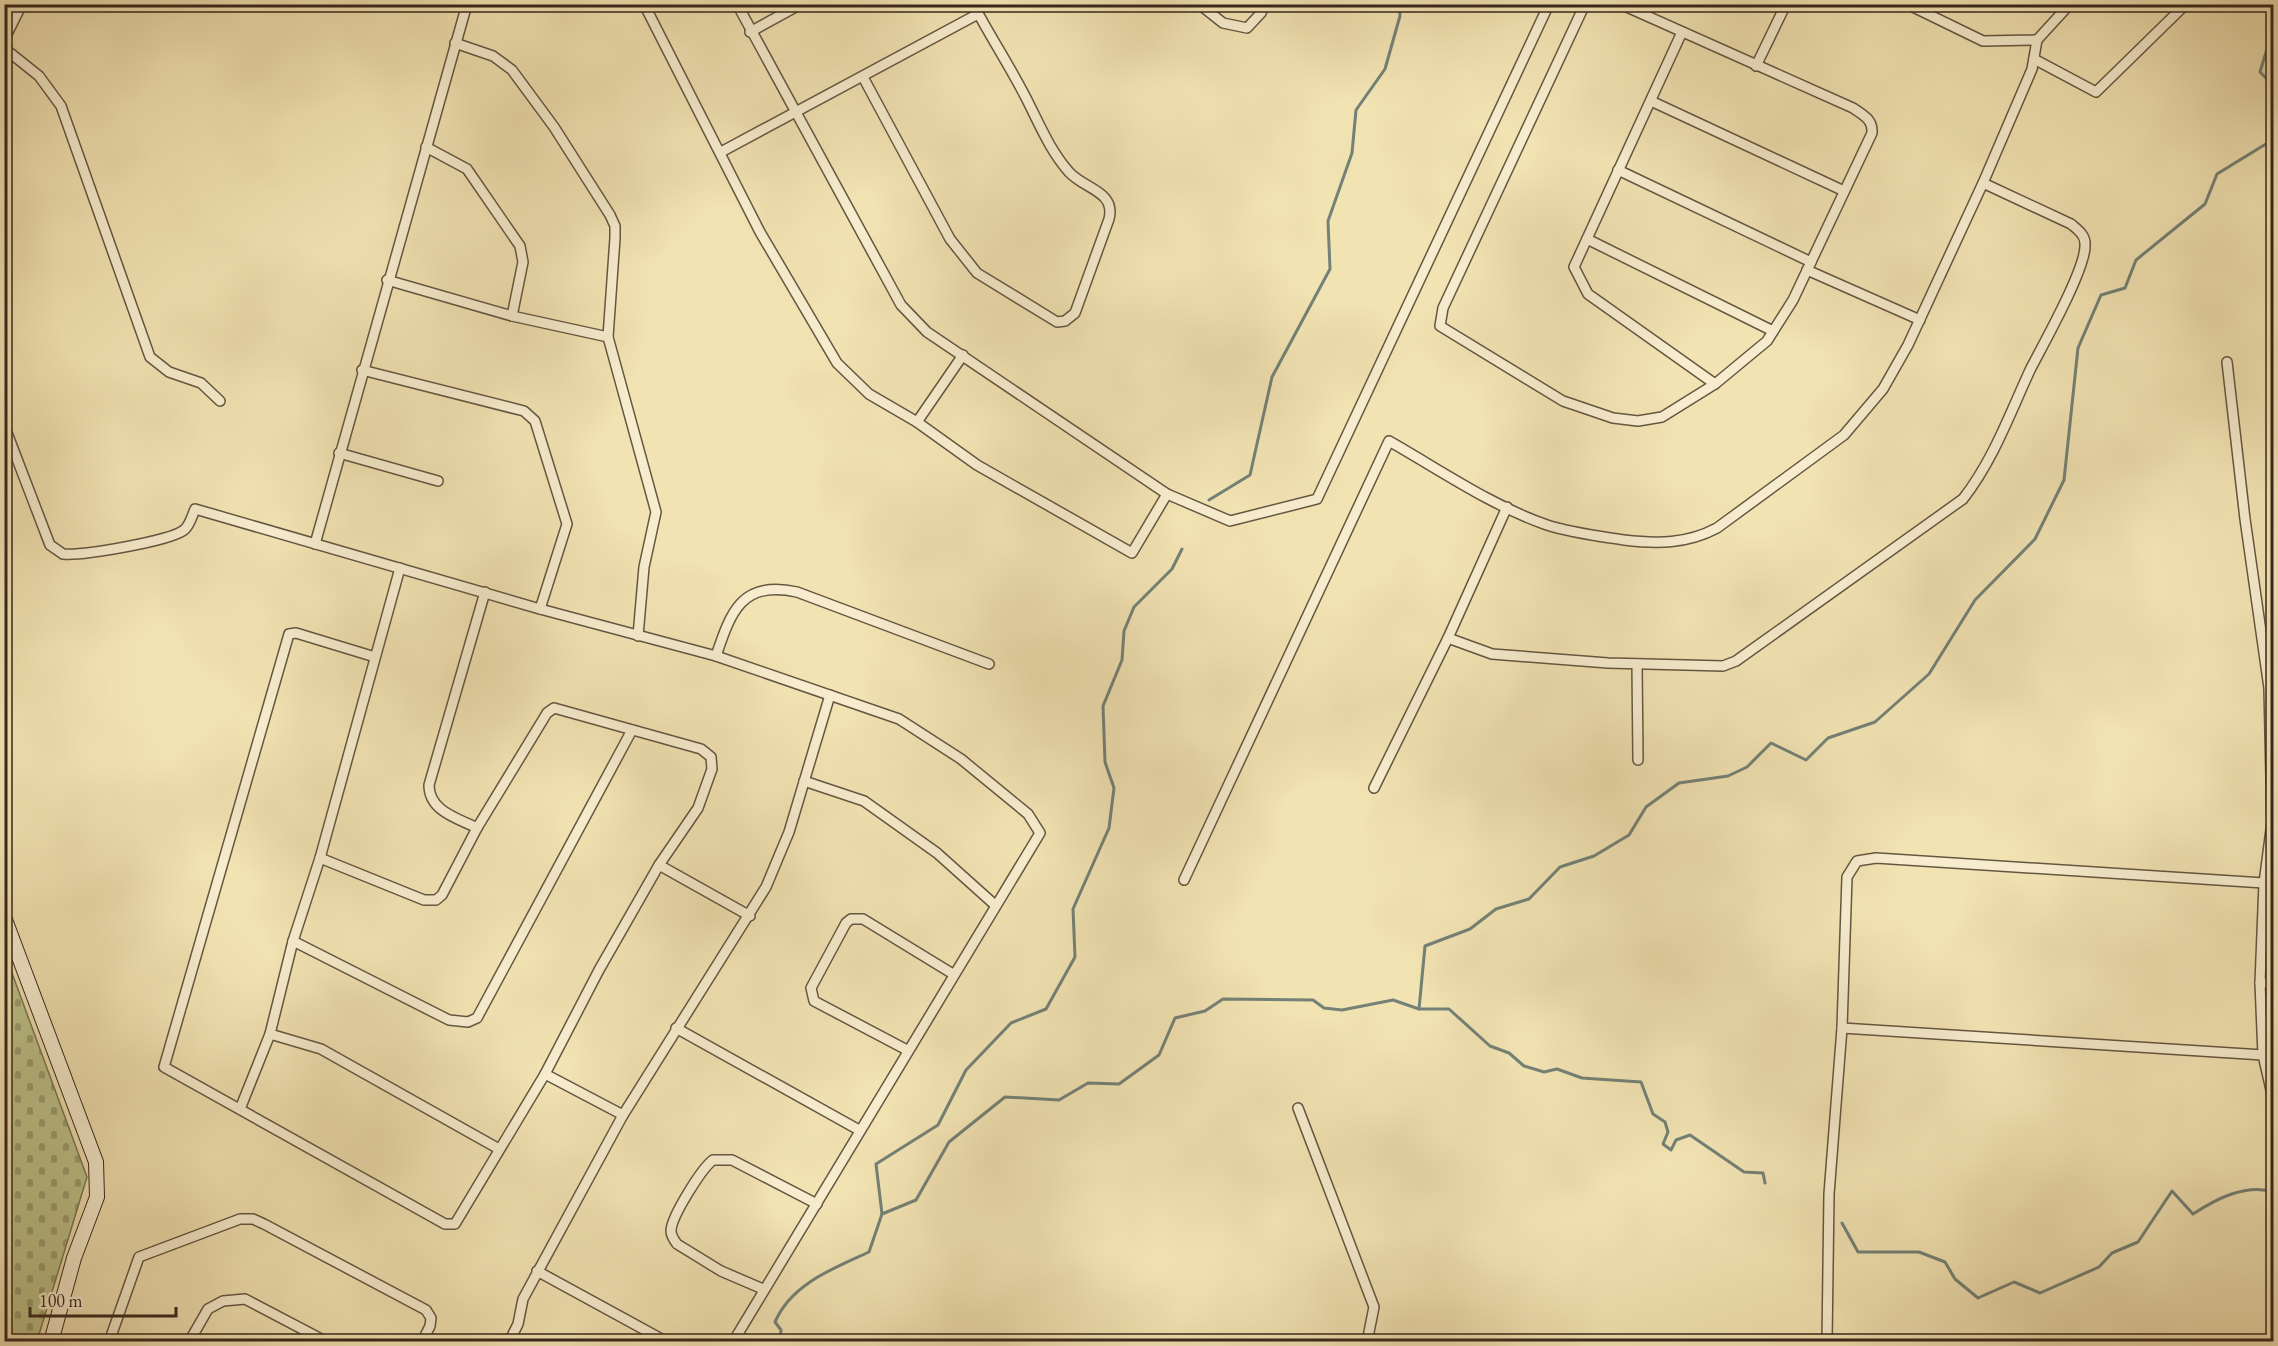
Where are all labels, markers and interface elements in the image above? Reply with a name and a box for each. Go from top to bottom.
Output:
scale bar [30,1280,176,1318]
text: 100 m [39,1289,83,1312]

